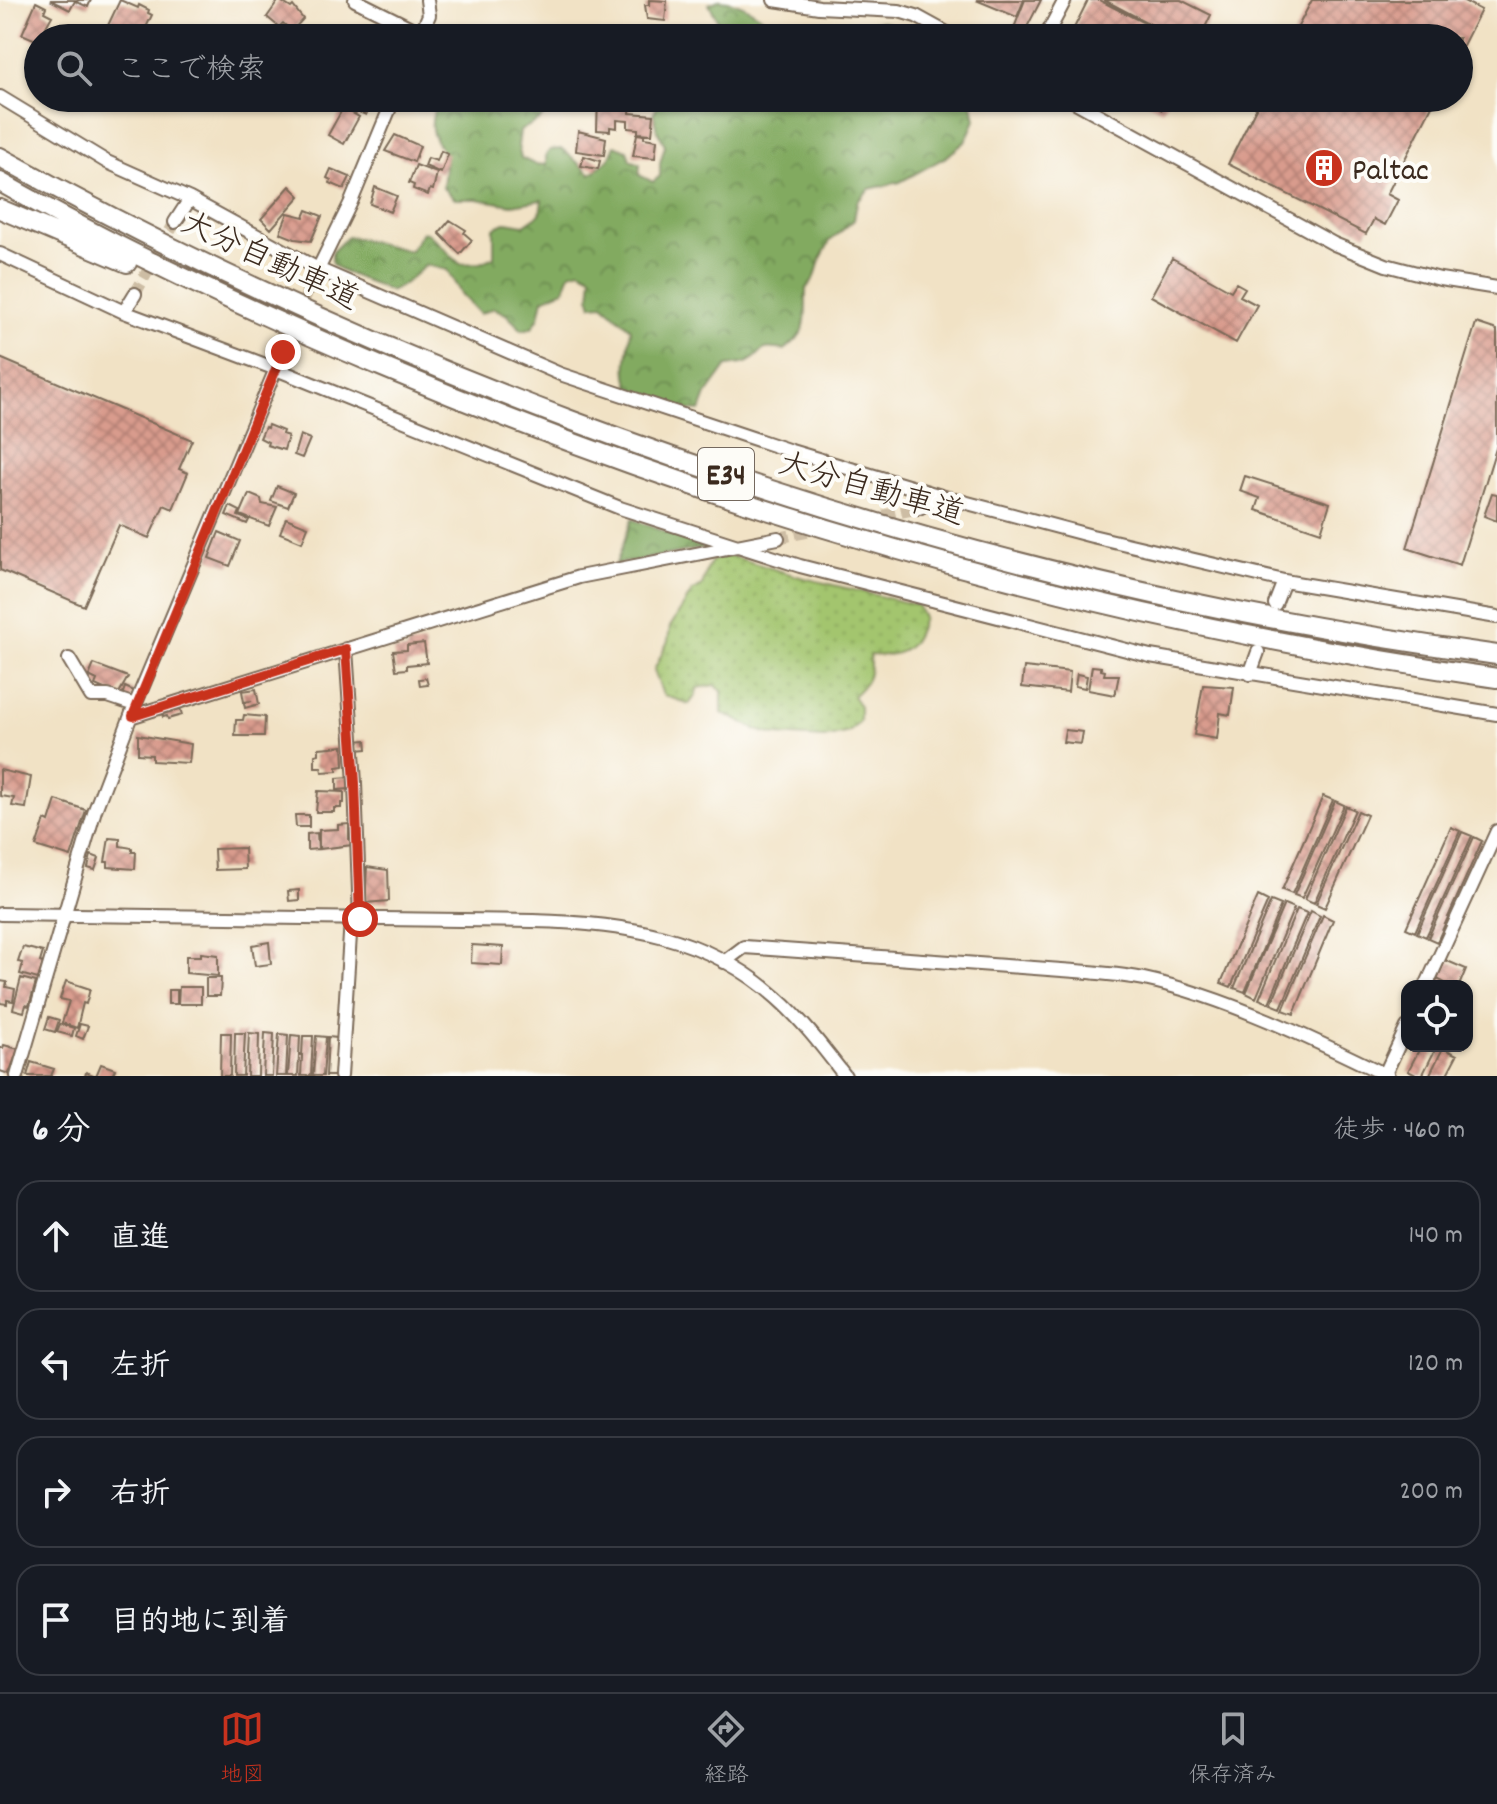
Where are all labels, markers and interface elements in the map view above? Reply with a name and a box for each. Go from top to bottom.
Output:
search box [24,24,1473,112]
icon: search [52,46,96,90]
text: ここで検索 [116,51,266,94]
building icon: Paltac [1303,147,1345,189]
place label: Paltac [1352,150,1429,196]
street label: 大分自動車道 [172,202,366,325]
route end [265,334,301,370]
street label: 大分自動車道 [772,443,969,540]
road number: E34 [698,448,754,500]
route start [342,901,378,937]
map controls [1401,980,1473,1052]
button: locate [1401,980,1473,1052]
text: 6 分 [32,1108,90,1157]
text: 徒歩 · 460 m [1334,1113,1465,1150]
icon: ahead [34,1214,78,1258]
text: 140 m [1409,1218,1463,1255]
text: 直進 [110,1219,170,1262]
icon: left [34,1342,78,1386]
text: 120 m [1408,1346,1463,1383]
text: 左折 [110,1347,170,1390]
icon: right [34,1470,78,1514]
text: 200 m [1399,1474,1463,1511]
text: 右折 [110,1475,170,1518]
icon: arrive [34,1598,78,1642]
text: 目的地に到着 [110,1603,290,1646]
tab: 地図 [220,1707,264,1792]
tab: 経路 [704,1707,749,1792]
tab: 保存済み [1189,1707,1277,1792]

